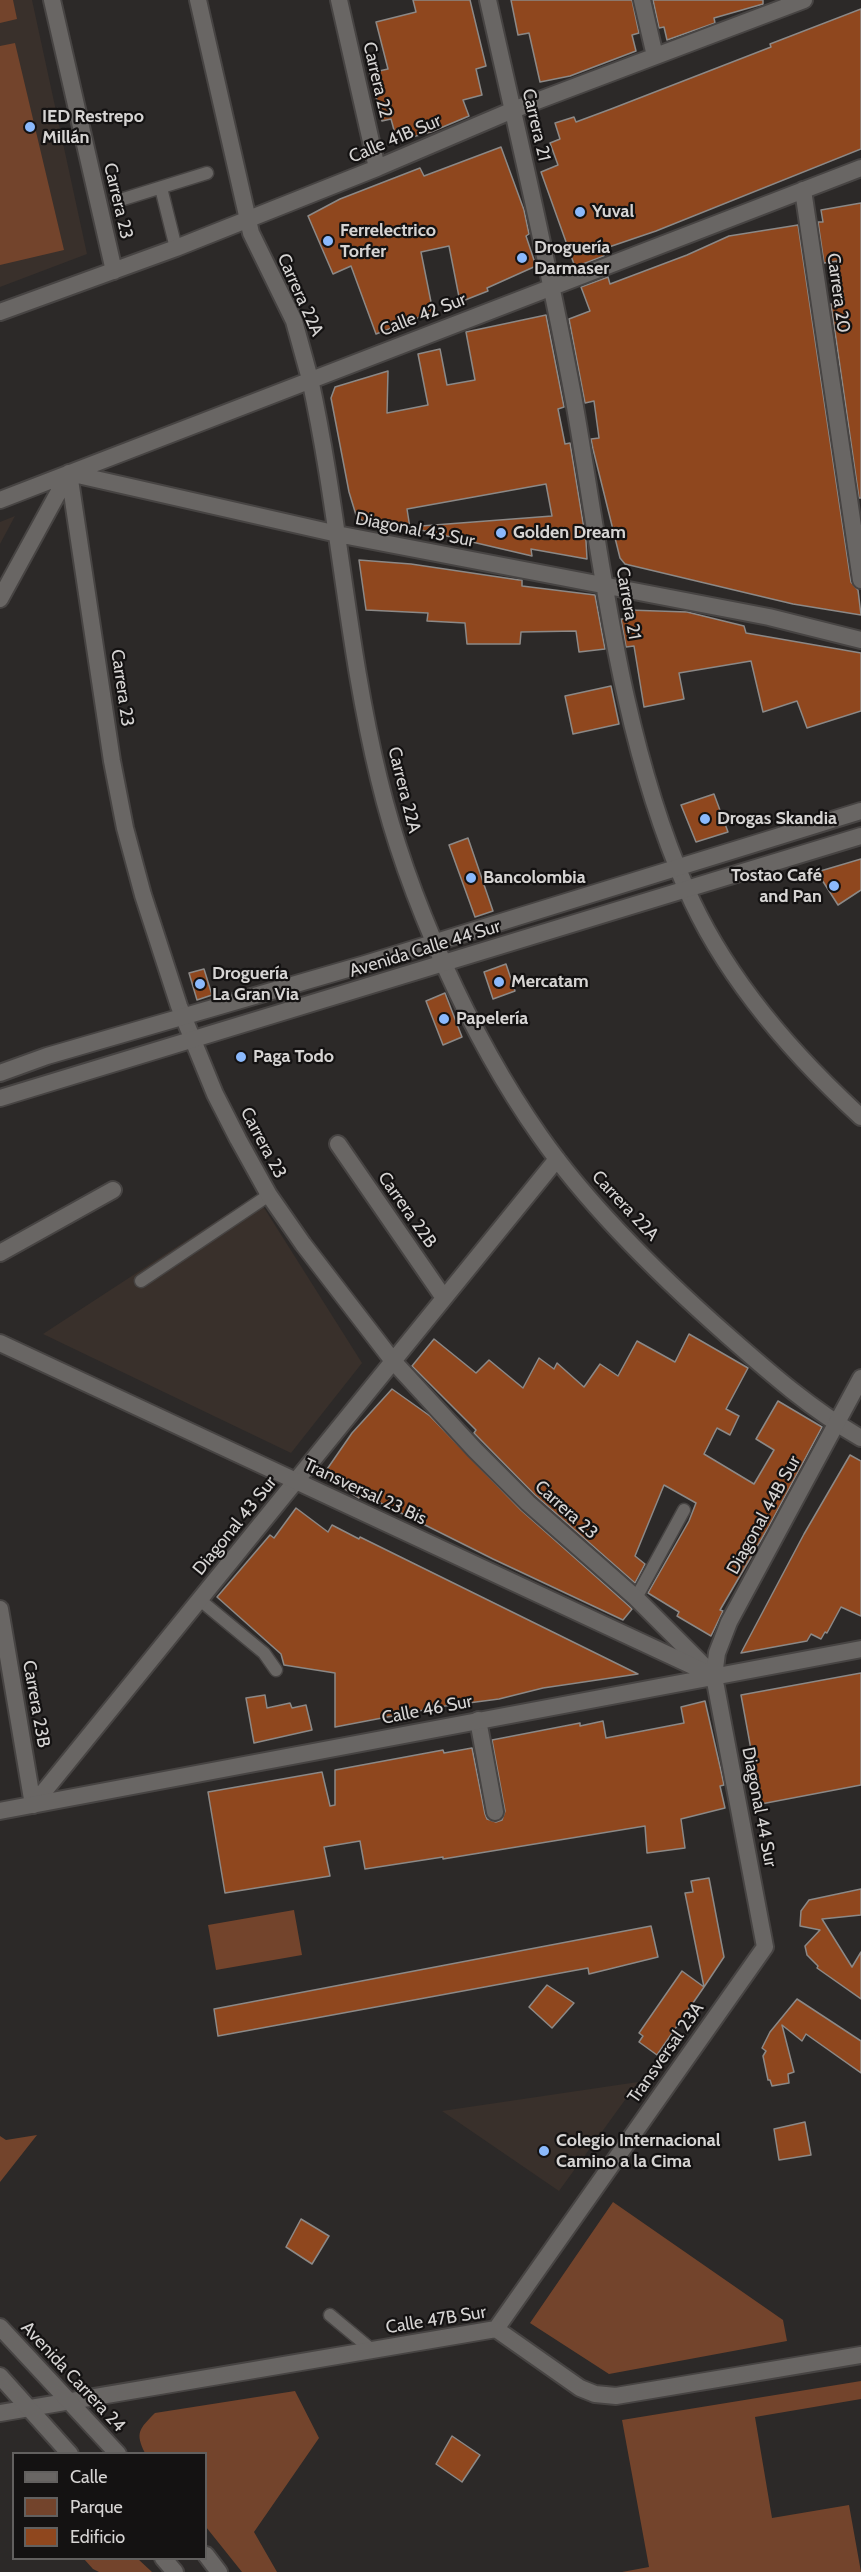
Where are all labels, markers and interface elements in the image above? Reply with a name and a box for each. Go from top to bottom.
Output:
street label: Carrera 22 [358,40,396,120]
street label: Carrera 21 [517,87,555,163]
place label: IED Restrepo Millán [42,106,144,148]
street label: Calle 41B Sur [346,110,444,168]
marker: IED Restrepo Millán [23,120,37,134]
street label: Carrera 23 [99,161,137,241]
place label: Yuval [592,201,634,223]
marker: Yuval [573,205,587,219]
place label: Ferrelectrico Torfer [340,220,436,262]
marker: Ferrelectrico Torfer [321,234,335,248]
place label: Droguería Darmaser [534,237,610,280]
street label: Carrera 22A [272,250,328,340]
marker: Droguería Darmaser [515,251,529,265]
street label: Carrera 20 [822,252,854,334]
street label: Calle 42 Sur [377,289,469,341]
street label: Diagonal 43 Sur [354,508,476,552]
place label: Golden Dream [513,522,626,544]
marker: Golden Dream [494,526,508,540]
street label: Carrera 21 [611,565,645,641]
street label: Carrera 23 [106,648,138,728]
street label: Carrera 22A [383,745,425,835]
place label: Drogas Skandia [717,808,837,830]
marker: Drogas Skandia [698,812,712,826]
place label: Tostao Café and Pan [731,865,822,908]
place label: Bancolombia [483,867,586,889]
marker: Bancolombia [464,871,478,885]
marker: Tostao Café and Pan [827,879,841,893]
street label: Avenida Calle 44 Sur [347,916,503,982]
place label: Droguería La Gran Via [212,963,299,1006]
place label: Mercatam [511,971,589,993]
marker: Mercatam [492,975,506,989]
marker: Droguería La Gran Via [193,977,207,991]
place label: Papelería [456,1008,528,1030]
marker: Papelería [437,1012,451,1026]
place label: Paga Todo [253,1046,334,1068]
marker: Paga Todo [234,1050,248,1064]
street label: Carrera 23 [235,1104,291,1182]
street label: Carrera 22A [587,1166,663,1246]
street label: Carrera 22B [373,1168,441,1252]
street label: Diagonal 44B Sur [722,1452,806,1578]
street label: Transversal 23 Bis [300,1454,430,1530]
street label: Diagonal 43 Sur [189,1472,281,1580]
street label: Carrera 23 [530,1476,602,1544]
street label: Carrera 23B [18,1659,54,1749]
street label: Calle 46 Sur [380,1691,474,1729]
street label: Diagonal 44 Sur [737,1745,781,1869]
street label: Transversal 23A [623,1998,709,2108]
place label: Colegio Internacional Camino a la Cima [556,2130,720,2172]
marker: Colegio Internacional Camino a la Cima [537,2144,551,2158]
street label: Calle 47B Sur [384,2301,488,2339]
street label: Avenida Carrera 24 [16,2317,130,2437]
legend [12,2452,207,2560]
text: Calle [70,2466,107,2488]
text: Parque [70,2496,123,2518]
text: Edificio [70,2526,125,2548]

